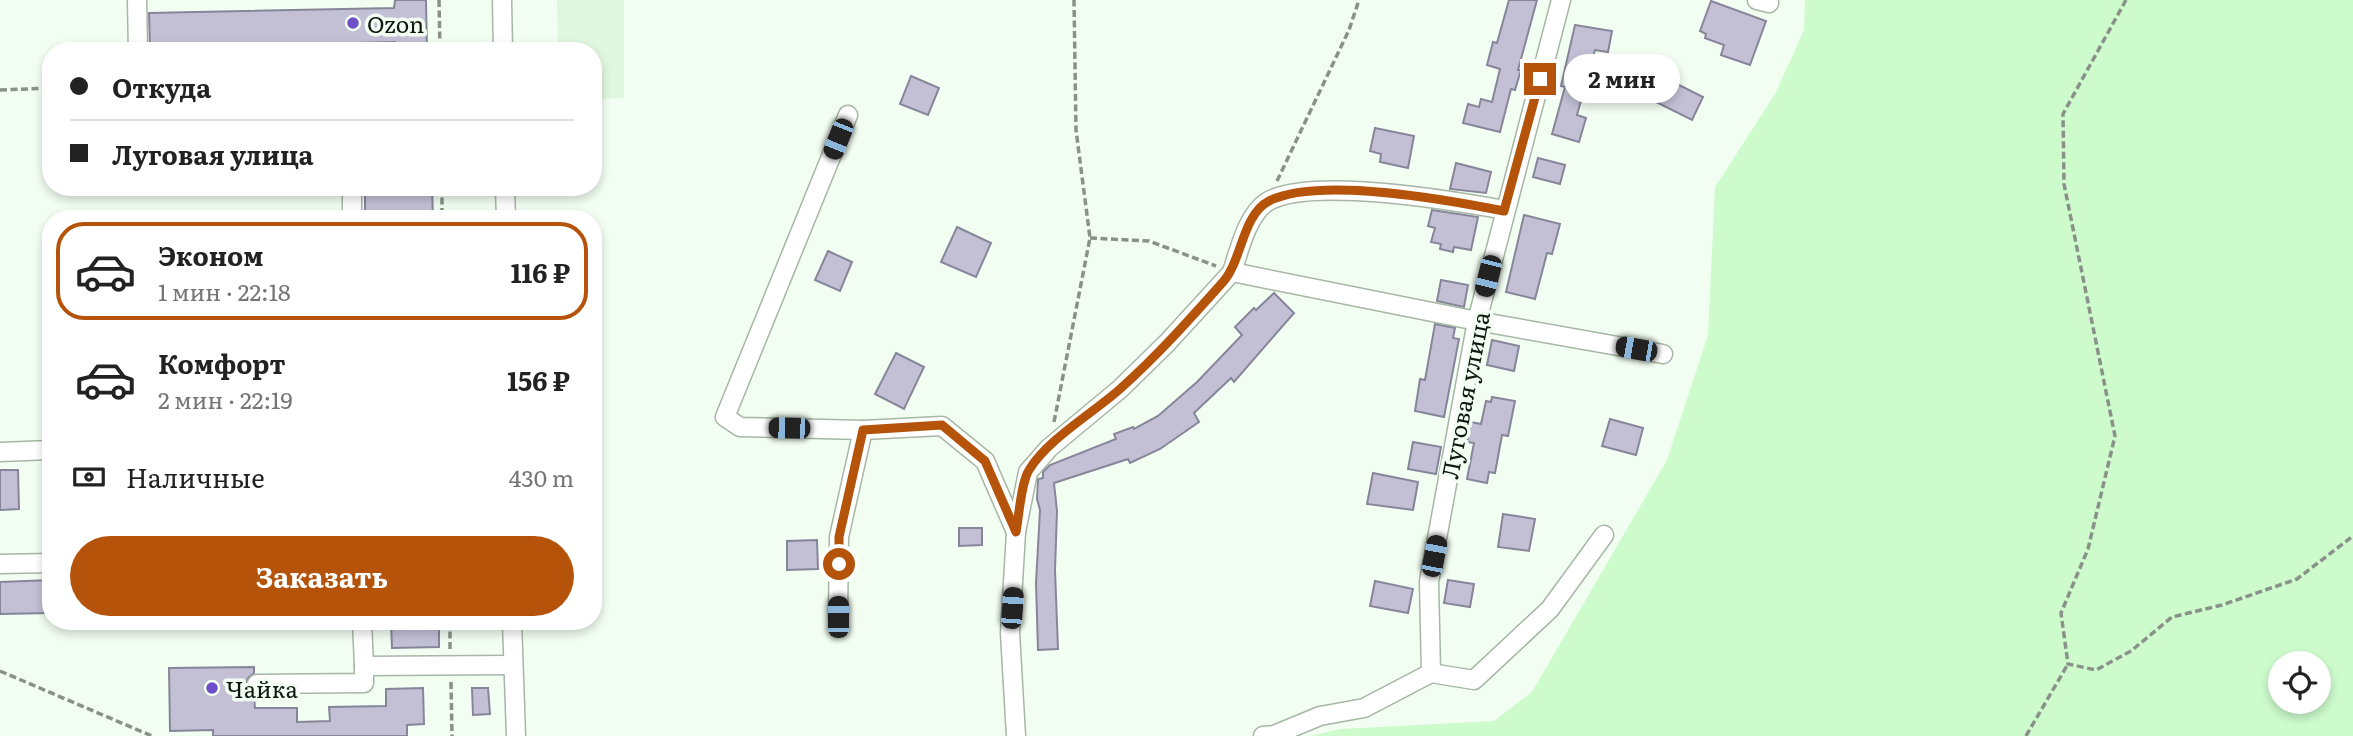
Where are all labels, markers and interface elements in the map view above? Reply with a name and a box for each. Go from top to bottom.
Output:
place label: Ozon [367,6,424,40]
marker: Ozon [345,15,361,31]
callout: 2 мин [1564,55,1680,104]
text: 2 мин [1588,61,1656,95]
route end [1524,63,1556,95]
text: Откуда [112,67,211,106]
car [821,116,856,162]
text: Луговая улица [112,134,314,173]
text: Эконом [158,235,263,274]
icon: car [74,240,137,303]
text: 116 ₽ [511,252,570,291]
car [1473,253,1504,299]
text: 1 мин · 22:18 [158,274,291,308]
street label: Луговая улица [1431,308,1497,481]
car [1614,335,1659,363]
text: Комфорт [158,343,285,382]
icon: car [74,348,137,411]
text: 156 ₽ [507,360,570,399]
text: 2 мин · 22:19 [158,382,292,416]
car [768,417,811,439]
text: Наличные [126,457,265,496]
icon: cash [70,458,108,496]
text: 430 m [509,460,574,494]
car [1420,533,1449,579]
button: Заказать [70,536,574,616]
route start [823,548,855,580]
car [1001,586,1024,630]
car [828,596,849,638]
map controls [2268,651,2331,714]
button: locate [2268,651,2331,714]
place label: Чайка [226,671,299,705]
marker: Чайка [204,680,220,696]

